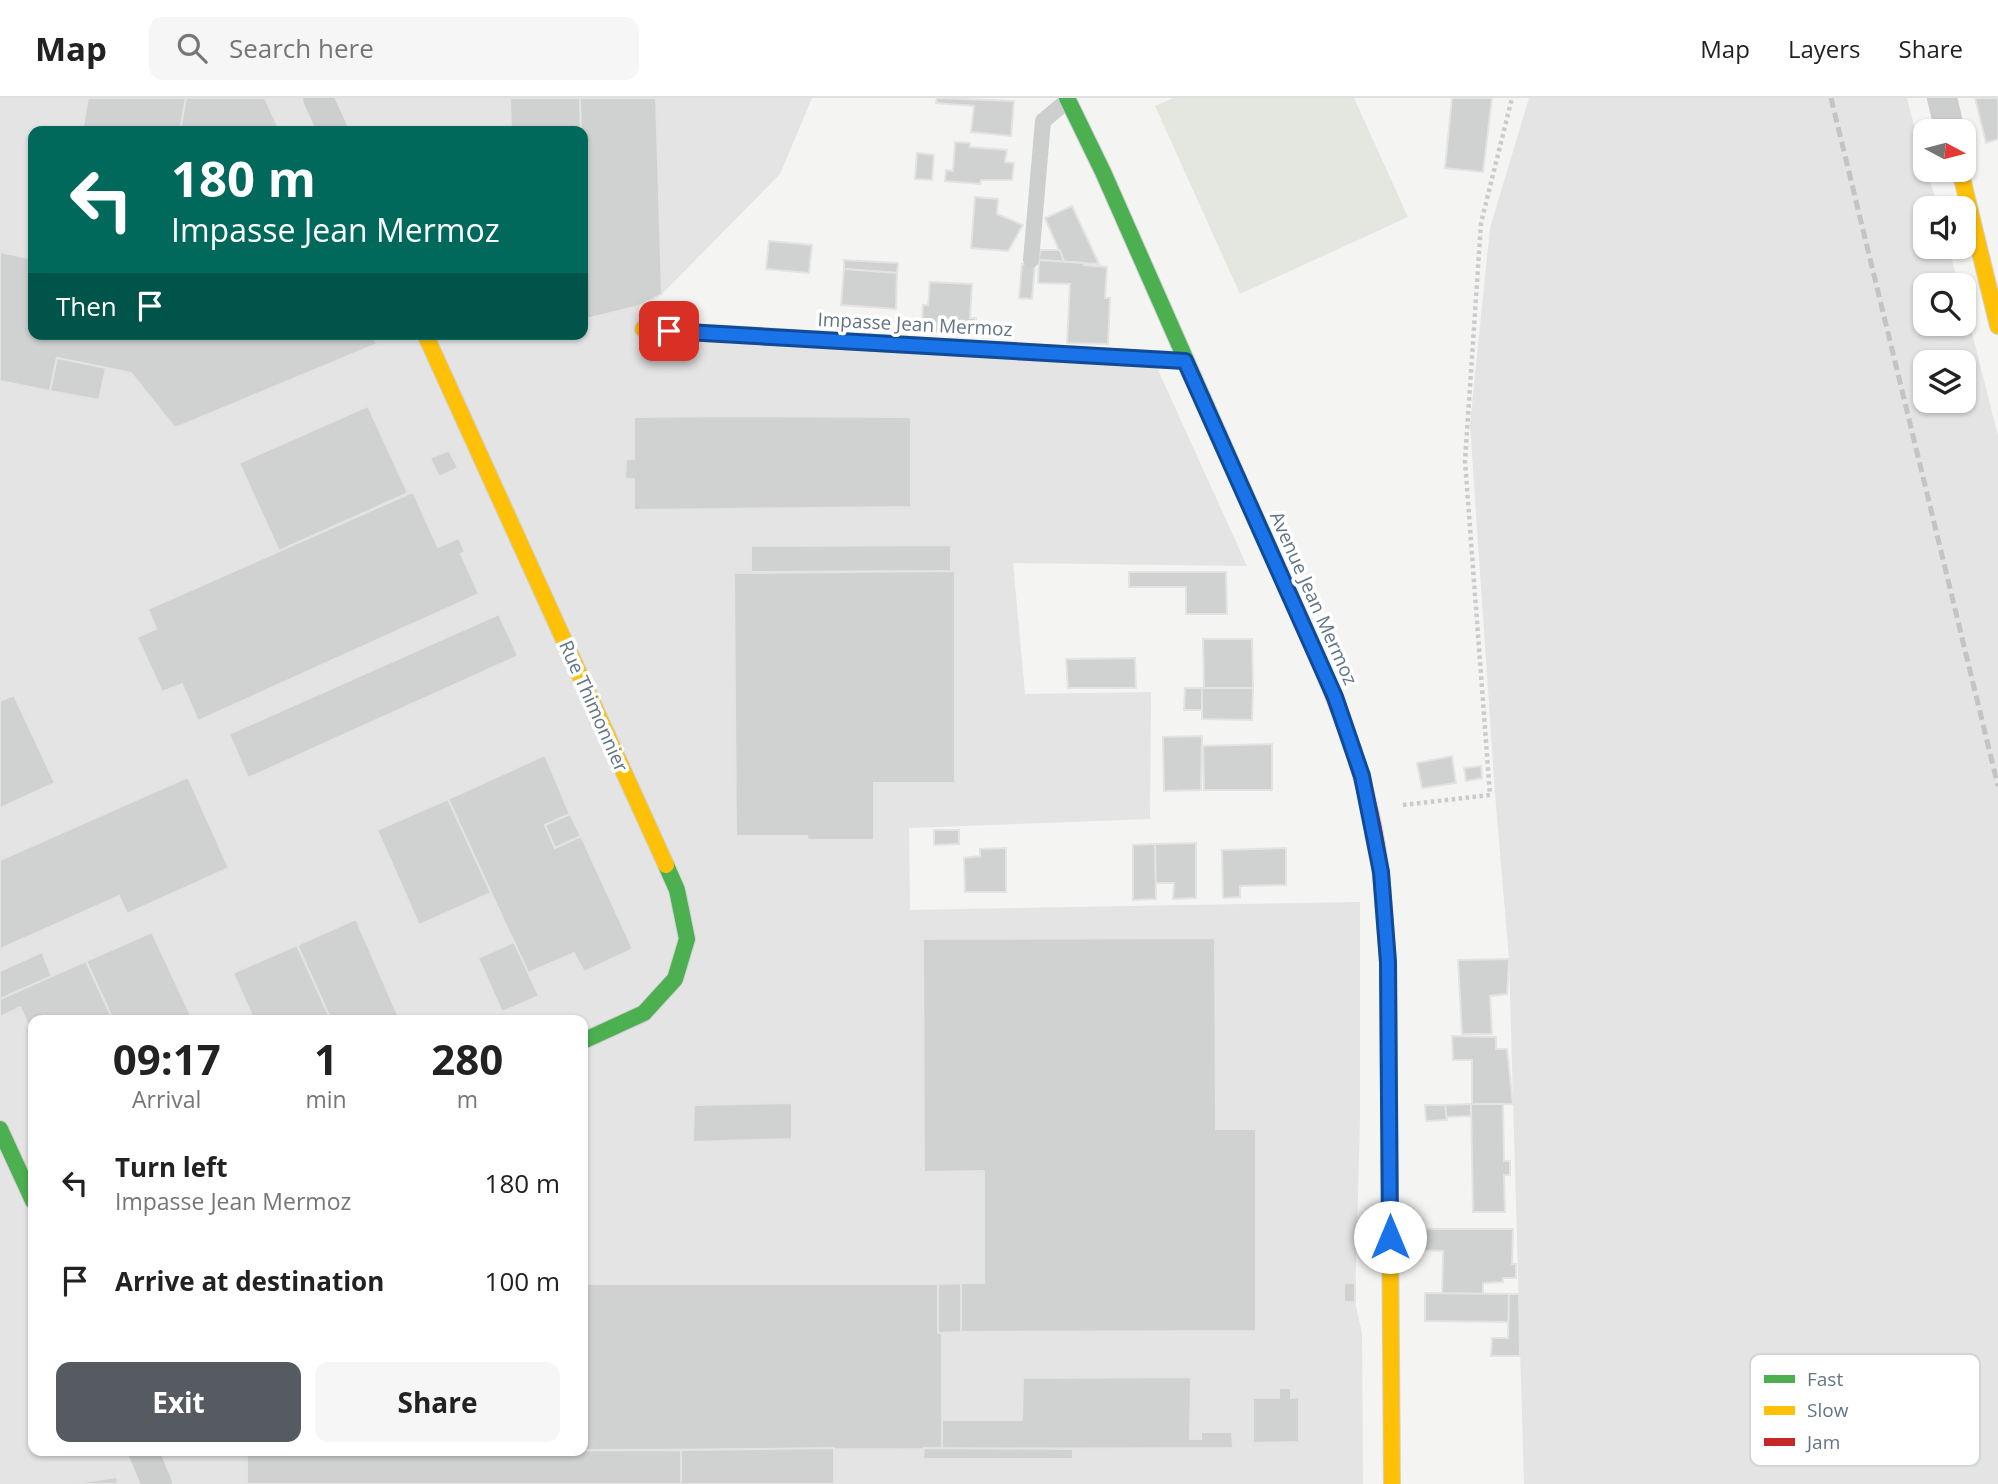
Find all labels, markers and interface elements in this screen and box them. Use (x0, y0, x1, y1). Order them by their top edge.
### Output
search box (149, 17, 639, 80)
text: Map (35, 26, 107, 71)
icon: search (173, 29, 211, 67)
text: Search here (229, 30, 374, 66)
text: Map (1700, 32, 1750, 65)
text: Layers (1788, 32, 1861, 65)
text: Share (1899, 32, 1963, 65)
north arrow (1913, 119, 1976, 182)
map controls (1913, 119, 1976, 413)
text: 180 m (171, 145, 316, 211)
icon: left (56, 154, 147, 245)
button: sound (1913, 196, 1976, 259)
text: Impasse Jean Mermoz (171, 208, 500, 251)
button: search (1913, 273, 1976, 336)
icon: arrive (131, 287, 169, 325)
text: Then (56, 288, 117, 324)
pin (639, 301, 699, 361)
street label: Impasse Jean Mermoz (817, 306, 1013, 342)
icon: arrive (650, 312, 688, 350)
button: layers (1913, 350, 1976, 413)
street label: Avenue Jean Mermoz (1264, 507, 1364, 689)
street label: Rue Thimonnier (553, 636, 635, 776)
text: 09:17 (113, 1030, 221, 1087)
text: 1 (314, 1030, 338, 1087)
text: 280 (431, 1030, 503, 1087)
text: Arrival (132, 1083, 201, 1115)
text: min (305, 1083, 347, 1115)
text: m (457, 1083, 478, 1115)
text: Turn left (115, 1149, 227, 1185)
icon: left (56, 1164, 94, 1202)
text: 180 m (485, 1165, 560, 1201)
text: Impasse Jean Mermoz (115, 1185, 351, 1217)
position arrow (1353, 1200, 1427, 1274)
icon: arrive (56, 1262, 94, 1300)
text: Arrive at destination (115, 1263, 384, 1299)
text: 100 m (485, 1263, 560, 1299)
legend (1750, 1354, 1980, 1466)
button: Exit (56, 1362, 301, 1442)
button: Share (315, 1362, 560, 1442)
text: Fast (1807, 1366, 1843, 1392)
text: Slow (1807, 1397, 1849, 1423)
text: Jam (1805, 1429, 1840, 1455)

